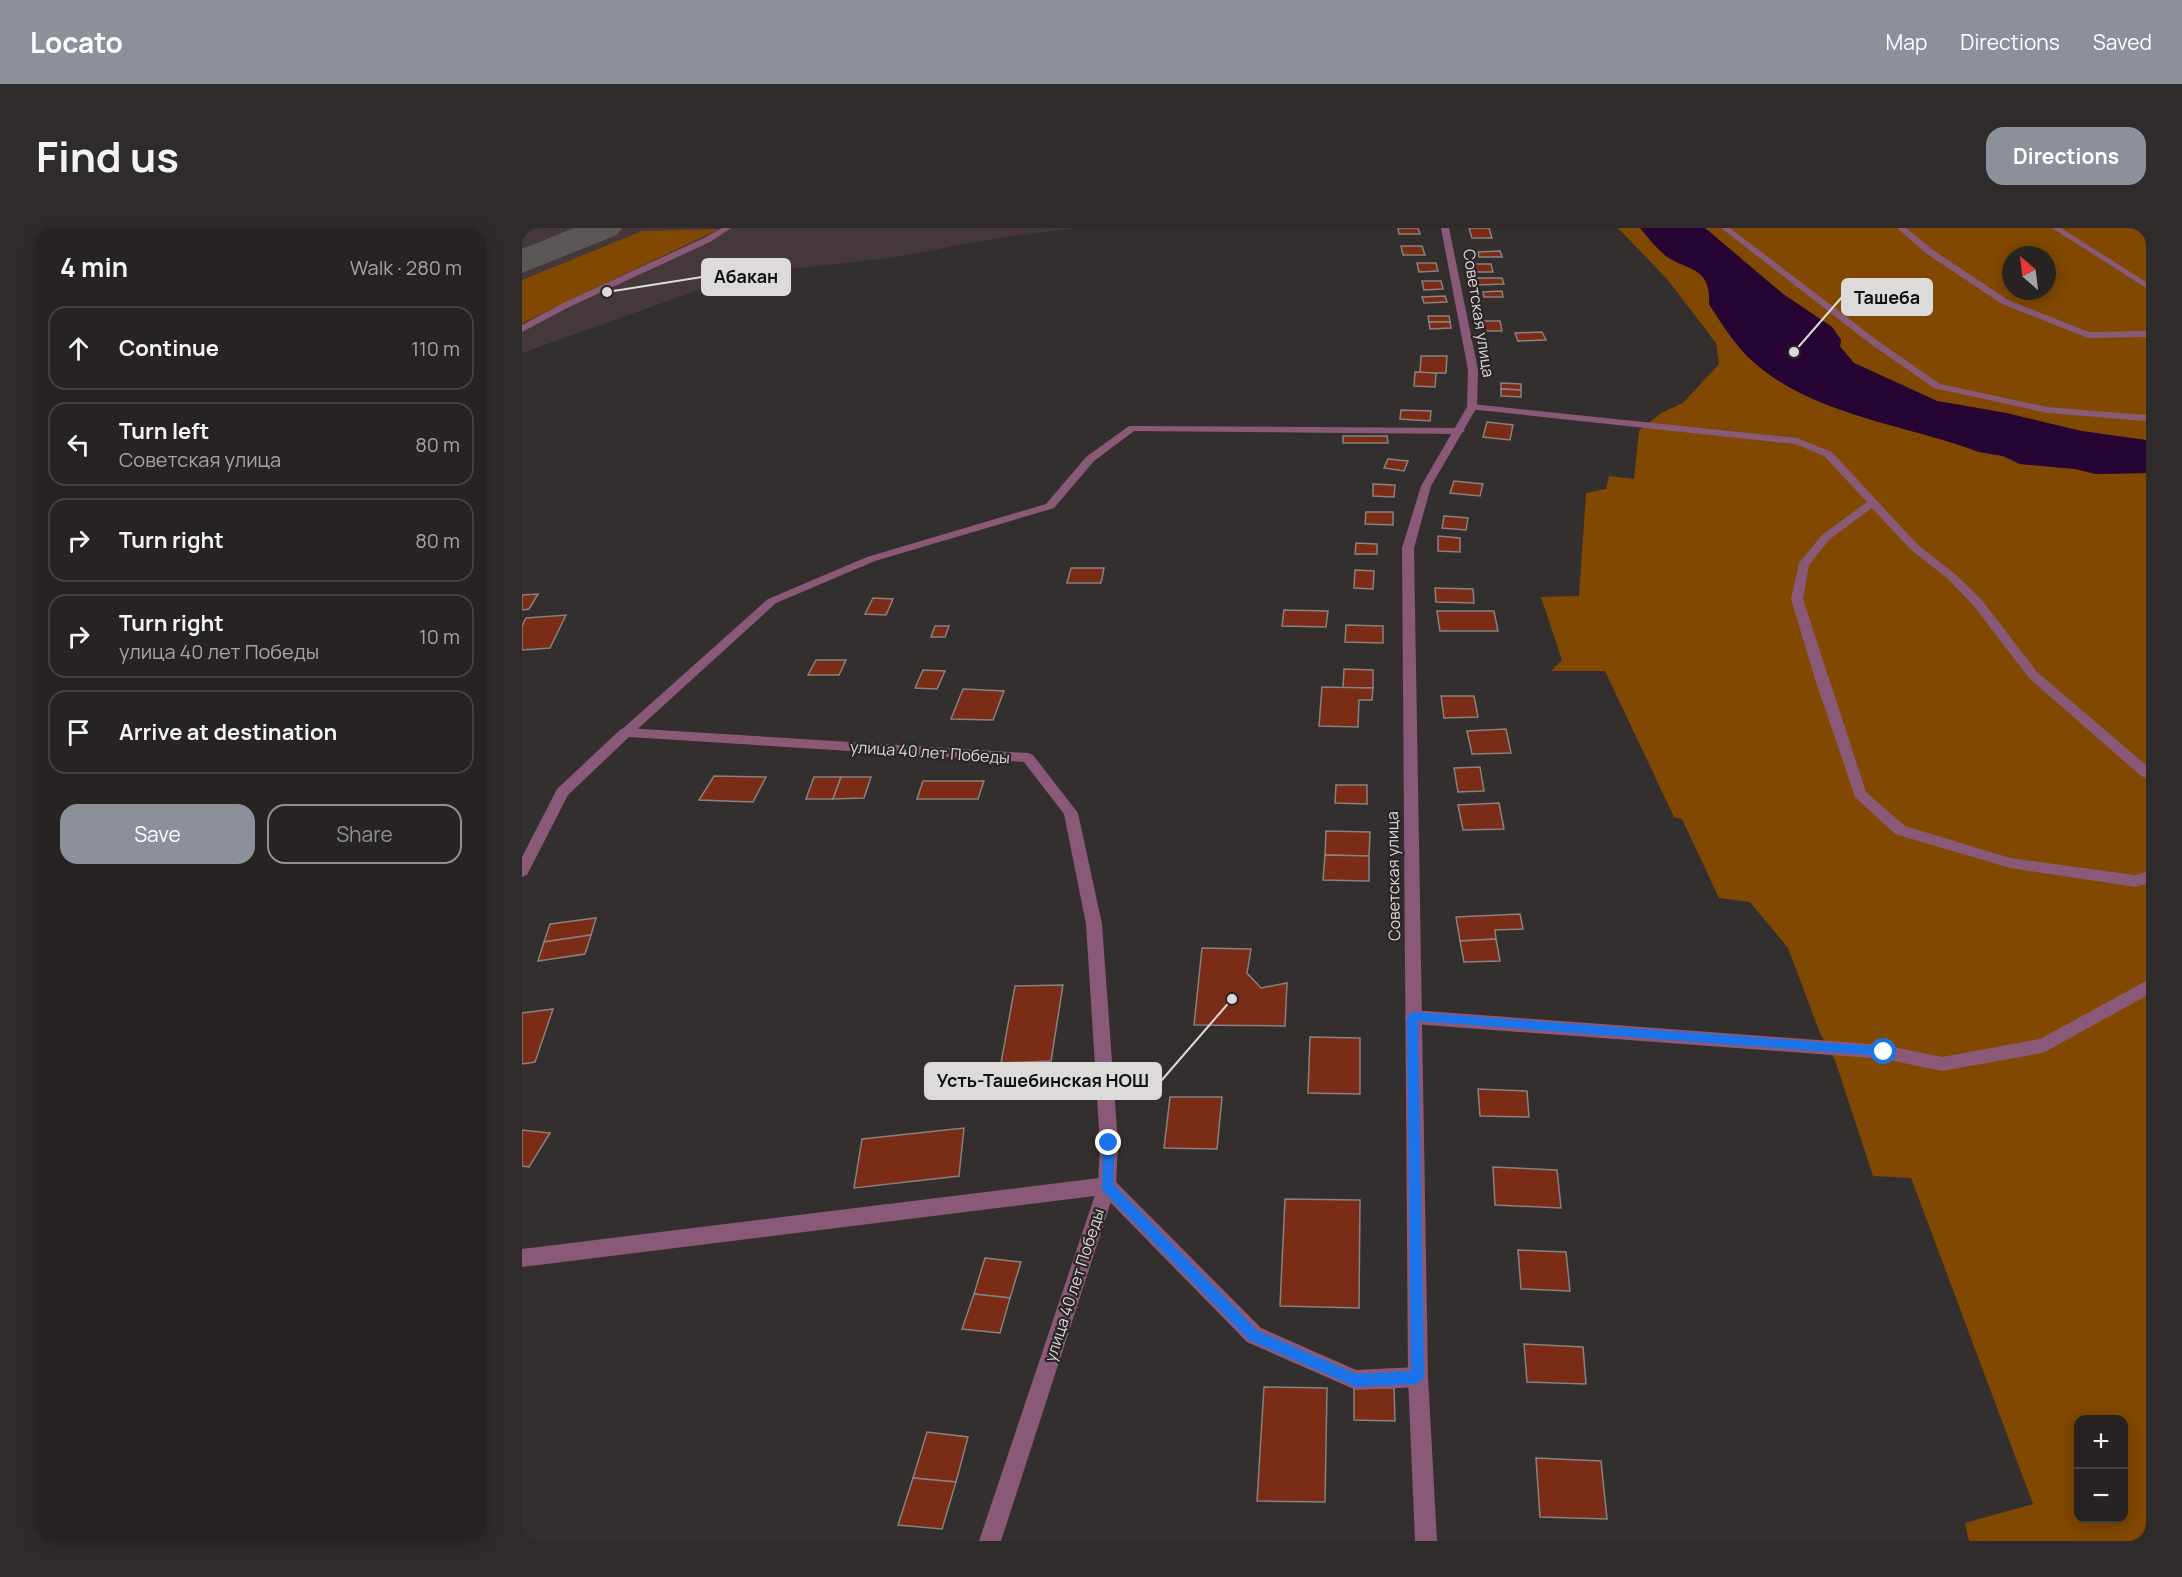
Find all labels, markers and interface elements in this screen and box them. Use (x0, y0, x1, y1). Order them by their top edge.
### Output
text: Locato (30, 23, 123, 61)
text: Map (1886, 28, 1927, 56)
text: Directions (1960, 28, 2060, 56)
text: Saved (2093, 28, 2152, 56)
text: Find us (36, 127, 179, 185)
button: Directions (1986, 127, 2146, 185)
north arrow (2002, 246, 2056, 300)
street label: Советская улица (1458, 247, 1500, 379)
text: 4 min (60, 249, 128, 285)
text: Walk · 280 m (350, 254, 462, 281)
callout: Абакан (702, 259, 790, 295)
text: Абакан (714, 264, 778, 288)
callout: Ташеба (1842, 279, 1932, 315)
text: Ташеба (1854, 285, 1920, 309)
icon: ahead (62, 332, 95, 365)
text: Continue (119, 333, 219, 363)
text: 110 m (411, 335, 460, 362)
text: Turn left (119, 416, 209, 446)
icon: left (62, 428, 95, 461)
text: 80 m (415, 431, 460, 458)
text: Советская улица (119, 446, 281, 473)
icon: right (62, 524, 95, 557)
text: Turn right (119, 525, 224, 555)
text: 80 m (415, 527, 460, 554)
text: Turn right (119, 608, 224, 638)
icon: right (62, 620, 95, 653)
text: 10 m (419, 623, 460, 650)
text: улица 40 лет Победы (119, 638, 319, 665)
icon: arrive (62, 716, 95, 749)
text: Arrive at destination (119, 717, 337, 747)
street label: улица 40 лет Победы (849, 735, 1011, 769)
button: Save (60, 804, 255, 864)
button: Share (267, 804, 462, 864)
street label: Советская улица (1381, 811, 1405, 941)
route start (1870, 1038, 1896, 1064)
callout: Усть-Ташебинская НОШ (925, 1063, 1161, 1099)
text: Усть-Ташебинская НОШ (937, 1068, 1149, 1092)
route end (1095, 1129, 1121, 1155)
street label: улица 40 лет Победы (1039, 1205, 1109, 1365)
map controls (2074, 1415, 2128, 1523)
button: + (2074, 1415, 2128, 1469)
button: − (2074, 1469, 2128, 1523)

